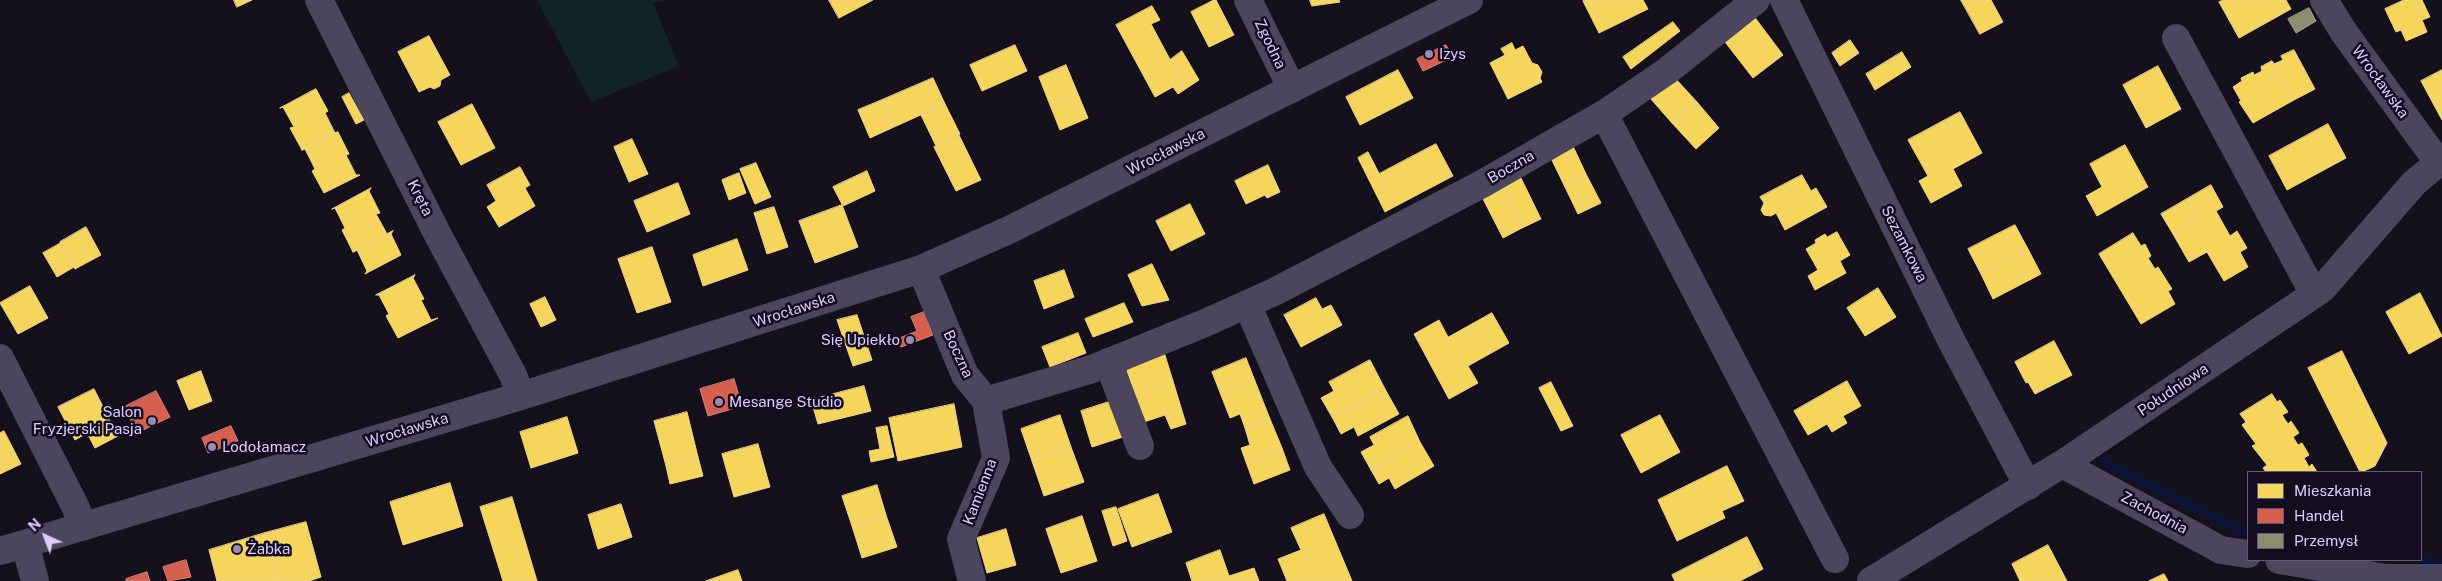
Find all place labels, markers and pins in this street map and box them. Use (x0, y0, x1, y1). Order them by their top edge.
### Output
place label: Izys (1439, 45, 1466, 63)
marker: Izys (1423, 48, 1435, 60)
place label: Się Upiekło (821, 331, 900, 349)
marker: Się Upiekło (904, 334, 916, 346)
place label: Mesange Studio (729, 393, 842, 411)
marker: Mesange Studio (713, 396, 725, 408)
place label: Salon Fryzjerski Pasja (33, 403, 142, 438)
marker: Salon Fryzjerski Pasja (146, 415, 158, 427)
place label: Lodołamacz (222, 438, 306, 456)
marker: Lodołamacz (206, 441, 218, 453)
place label: Żabka (247, 540, 290, 558)
marker: Żabka (231, 543, 243, 555)

